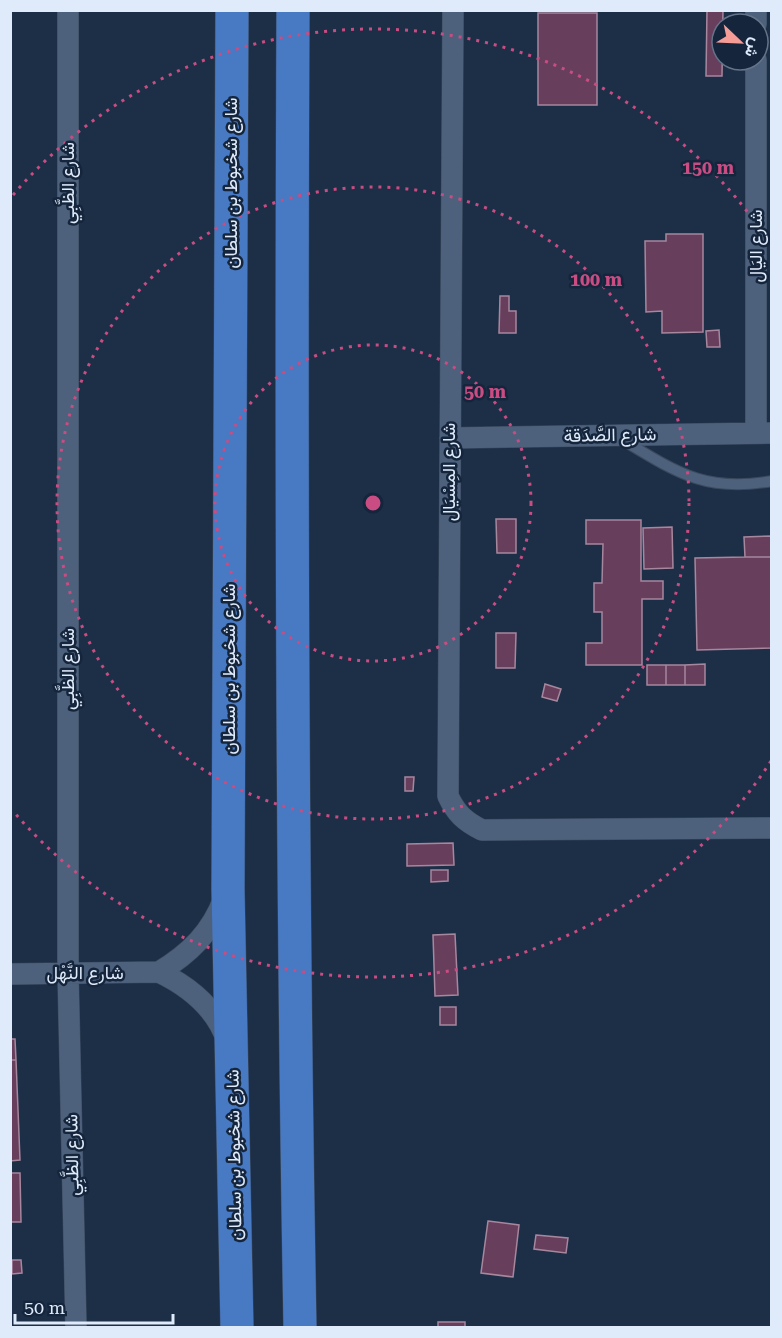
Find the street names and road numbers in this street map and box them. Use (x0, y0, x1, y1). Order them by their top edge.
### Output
street label: شارع شخبوط بن سلطان (220, 97, 243, 269)
street label: شارع الظَّبِي (54, 142, 83, 224)
street label: شارع اليَال (745, 210, 768, 282)
street label: شارع المِسْيَال (438, 423, 461, 521)
street label: شارع الصَّدَقة (563, 423, 657, 448)
street label: شارع شخبوط بن سلطان (218, 583, 241, 755)
street label: شارع الظَّبِي (54, 628, 83, 710)
street label: شارع النَّهْل (46, 962, 124, 985)
street label: شارع شخبوط بن سلطان (222, 1069, 247, 1241)
street label: شارع الظَّبِي (58, 1114, 88, 1196)

